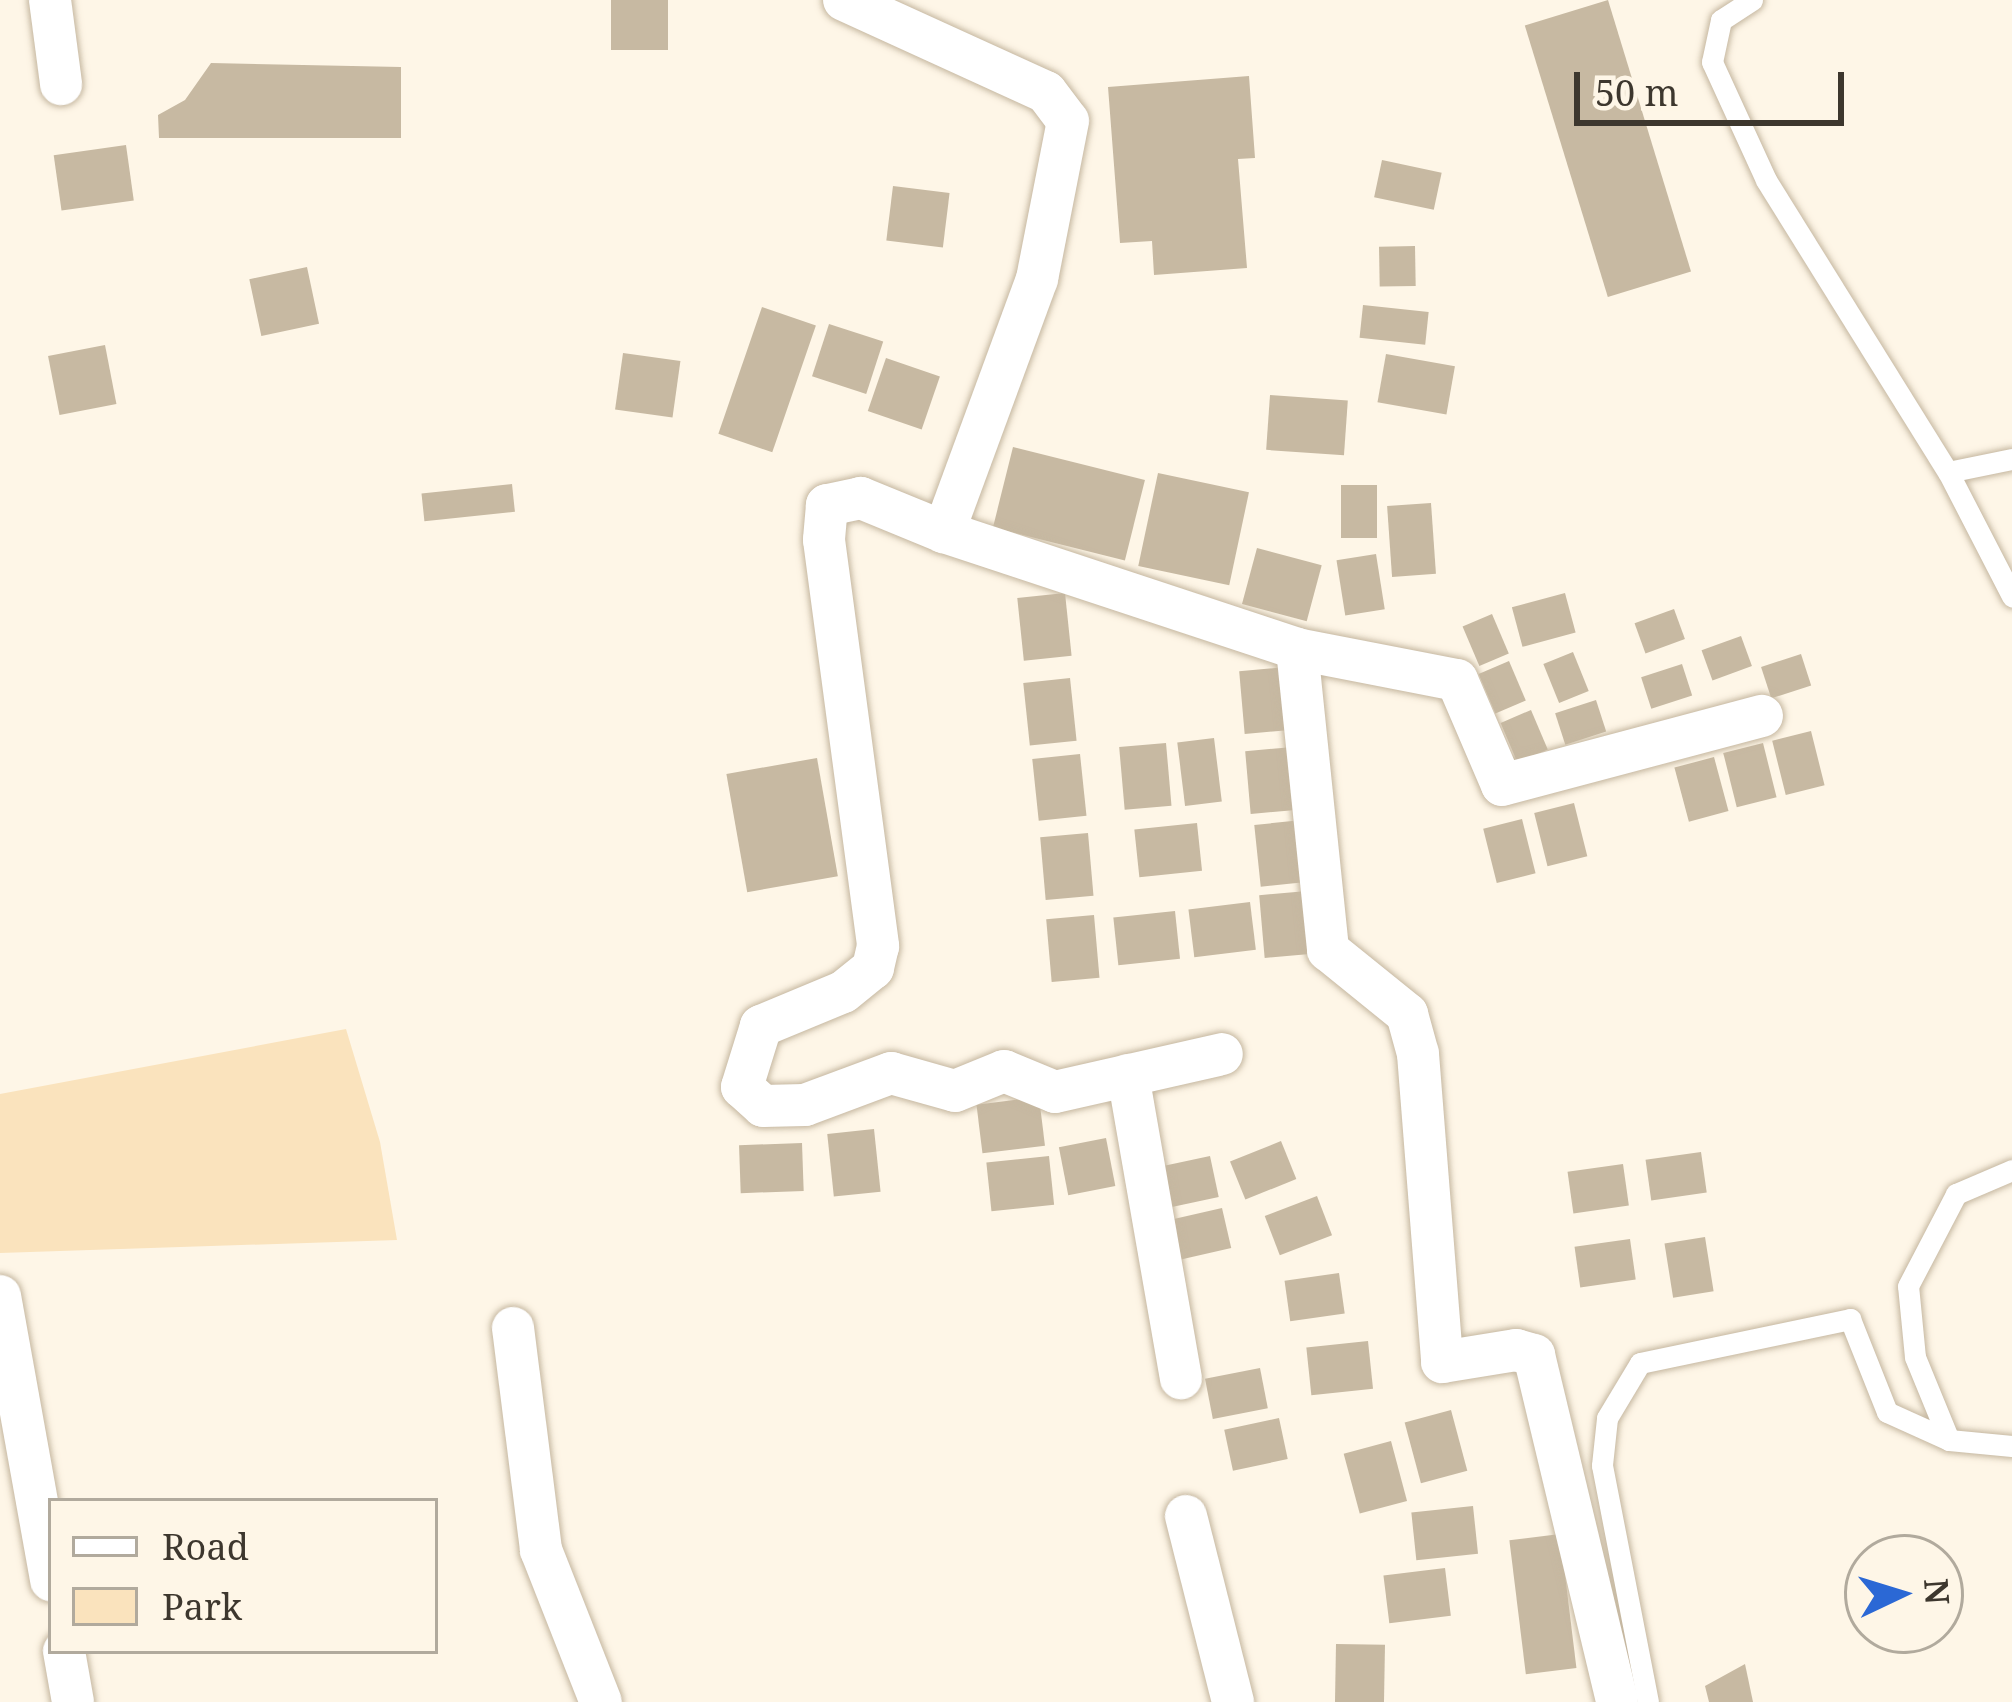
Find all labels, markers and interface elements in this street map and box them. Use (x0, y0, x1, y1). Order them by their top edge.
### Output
scale bar (1580, 48, 1850, 122)
text: 50 m (1595, 68, 1679, 117)
legend (48, 1498, 438, 1654)
text: Road (162, 1522, 249, 1571)
north arrow (1844, 1534, 1964, 1654)
text: N (1914, 1577, 1961, 1606)
text: Park (162, 1582, 242, 1631)

